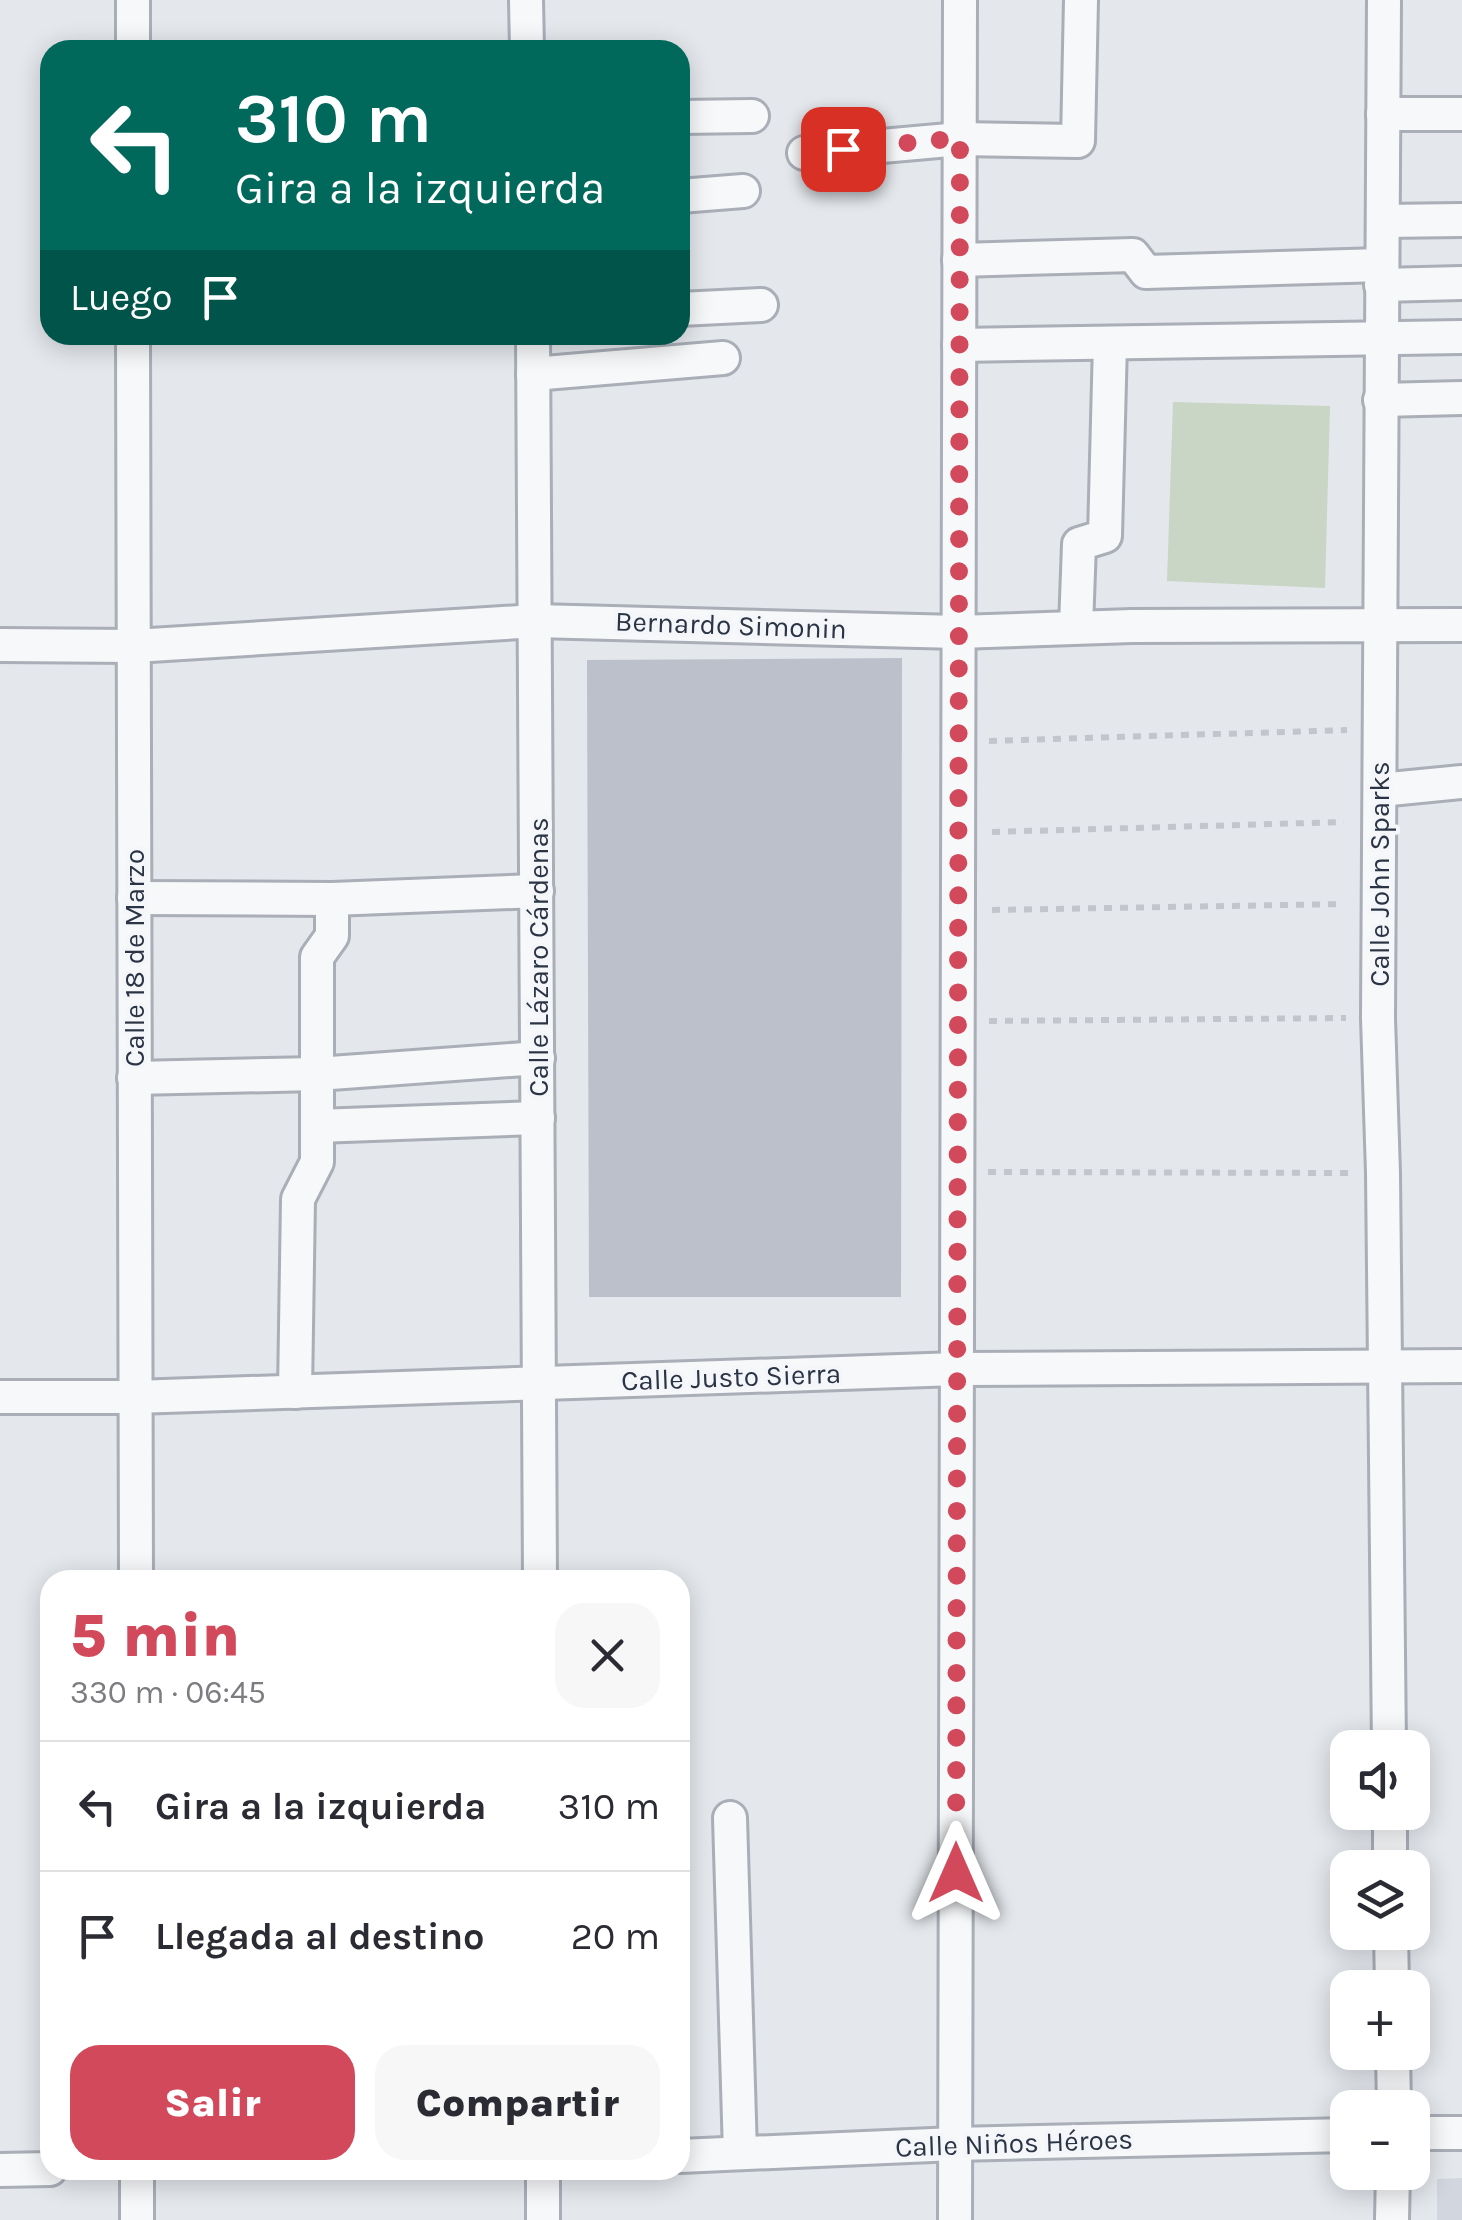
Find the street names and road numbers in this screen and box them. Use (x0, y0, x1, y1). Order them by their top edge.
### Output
street label: Bernardo Simonin (615, 604, 847, 646)
street label: Calle John Sparks (1363, 761, 1396, 987)
street label: Calle Lázaro Cárdenas (522, 817, 555, 1097)
street label: Calle 18 de Marzo (118, 849, 151, 1067)
street label: Calle Justo Sierra (620, 1357, 842, 1397)
street label: Calle Niños Héroes (895, 2122, 1133, 2164)

